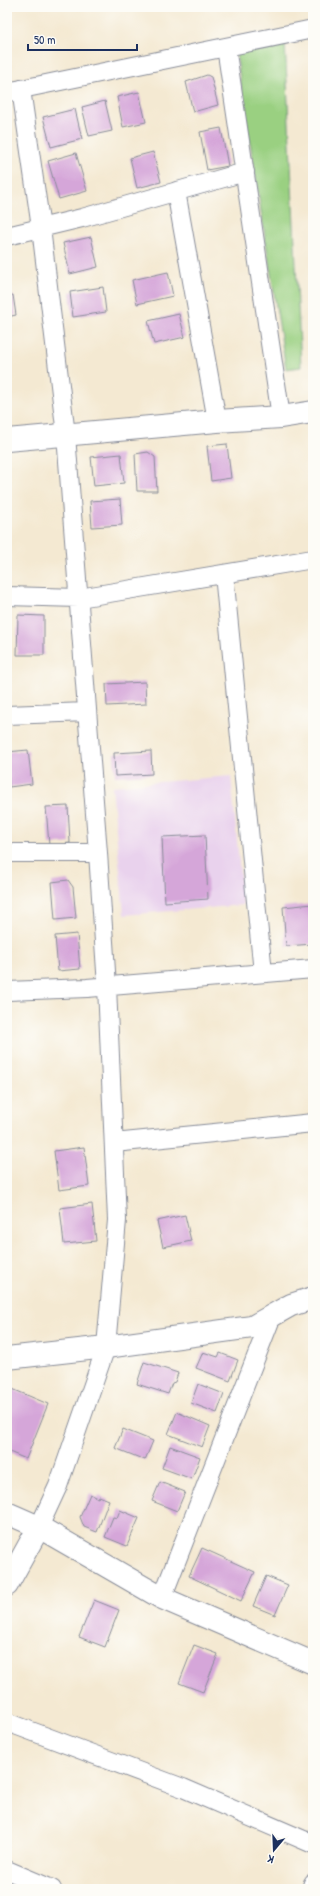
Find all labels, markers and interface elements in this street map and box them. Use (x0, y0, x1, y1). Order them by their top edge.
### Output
scale bar (28, 26, 137, 52)
text: 50 m (34, 31, 55, 48)
north arrow (254, 1830, 294, 1870)
text: K (266, 1852, 276, 1867)

